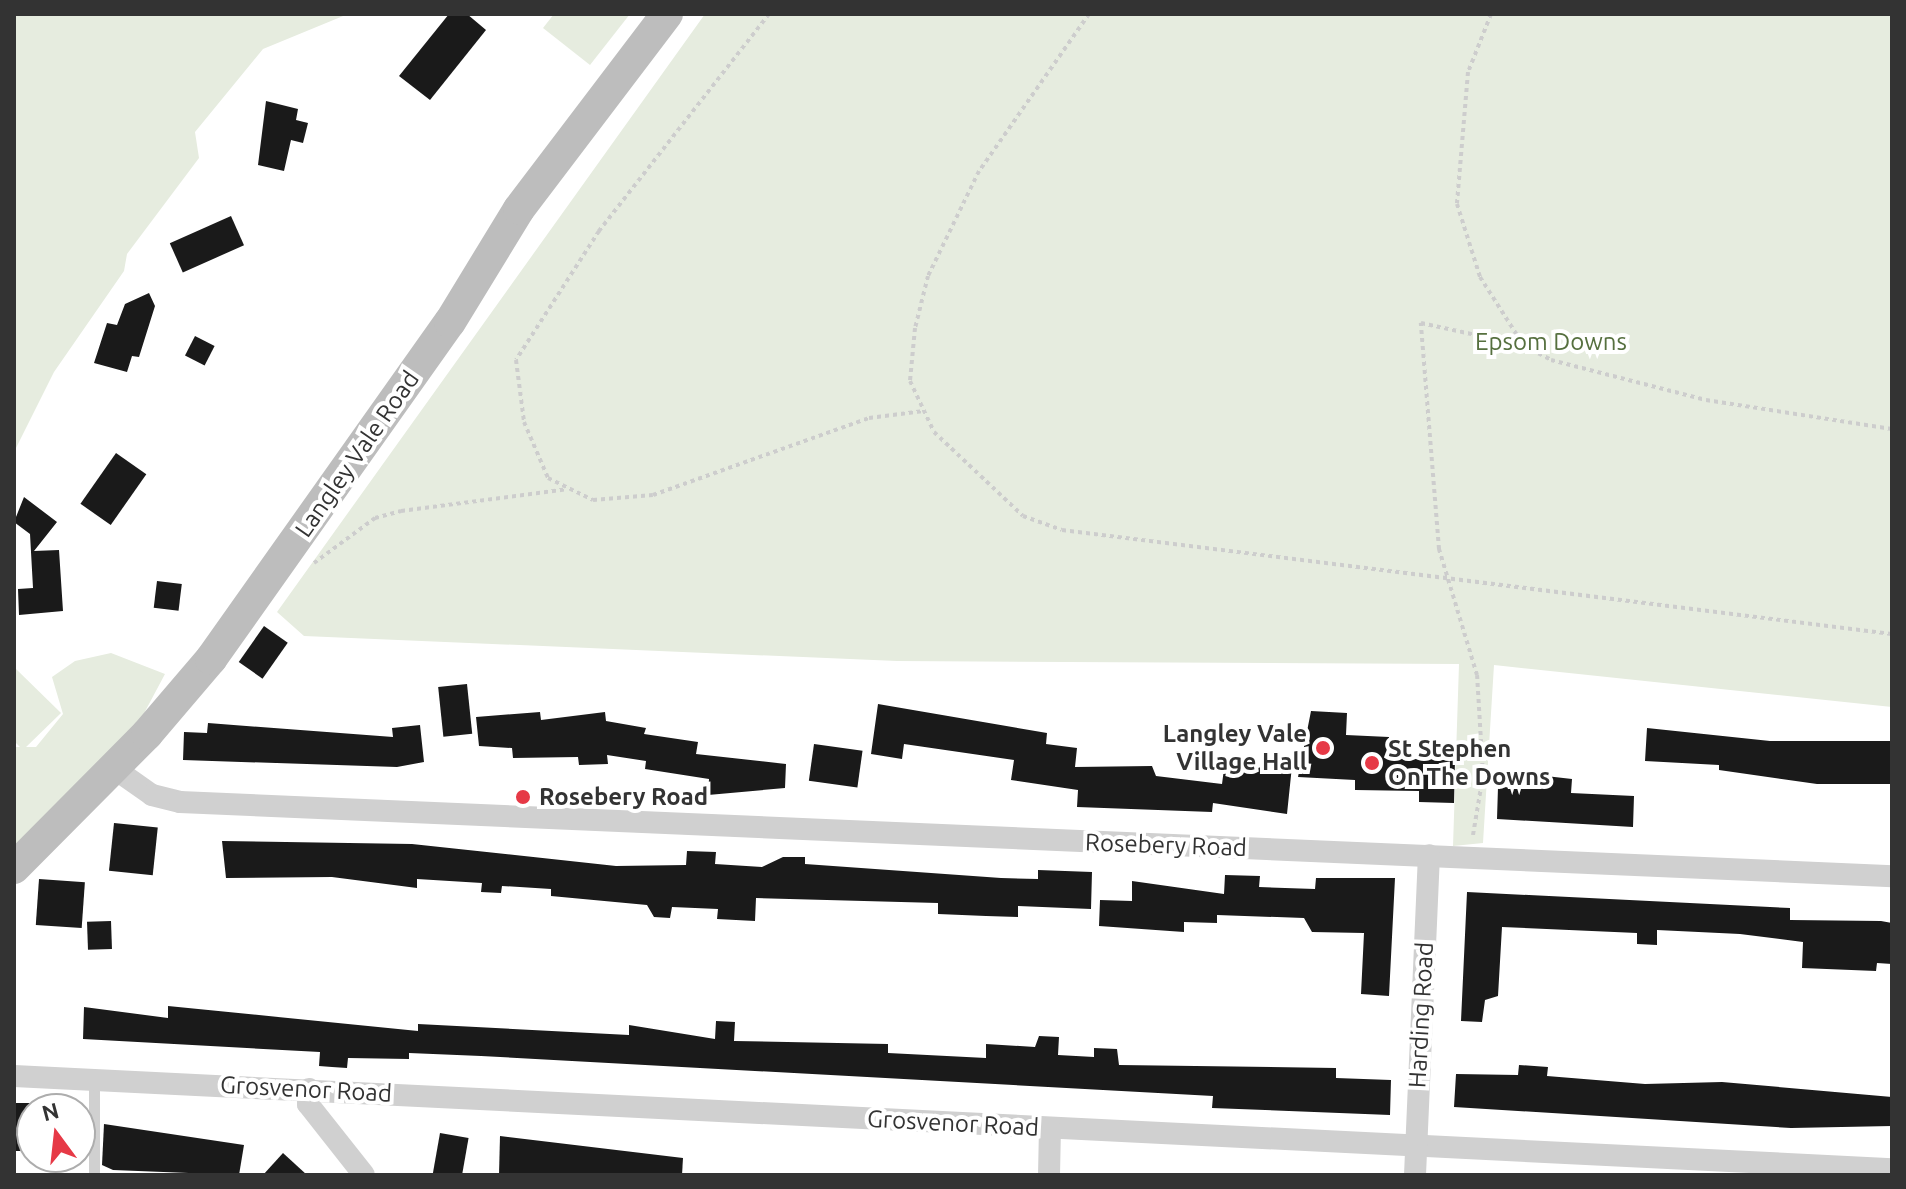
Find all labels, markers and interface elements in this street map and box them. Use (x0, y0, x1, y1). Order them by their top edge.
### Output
park label: Epsom Downs (1475, 328, 1627, 356)
street label: Langley Vale Road (289, 365, 425, 543)
place label: Langley Vale Village Hall (1163, 720, 1307, 776)
place label: St Stephen On The Downs (1388, 735, 1550, 791)
marker: Langley Vale Village Hall (1314, 739, 1332, 757)
marker: St Stephen On The Downs (1363, 754, 1381, 772)
place label: Rosebery Road (539, 783, 708, 811)
marker: Rosebery Road (514, 788, 532, 806)
street label: Rosebery Road (1085, 828, 1247, 862)
street label: Harding Road (1403, 941, 1439, 1089)
street label: Grosvenor Road (219, 1070, 393, 1108)
north arrow (16, 1093, 96, 1173)
text: N (39, 1097, 61, 1125)
street label: Grosvenor Road (866, 1104, 1040, 1142)

